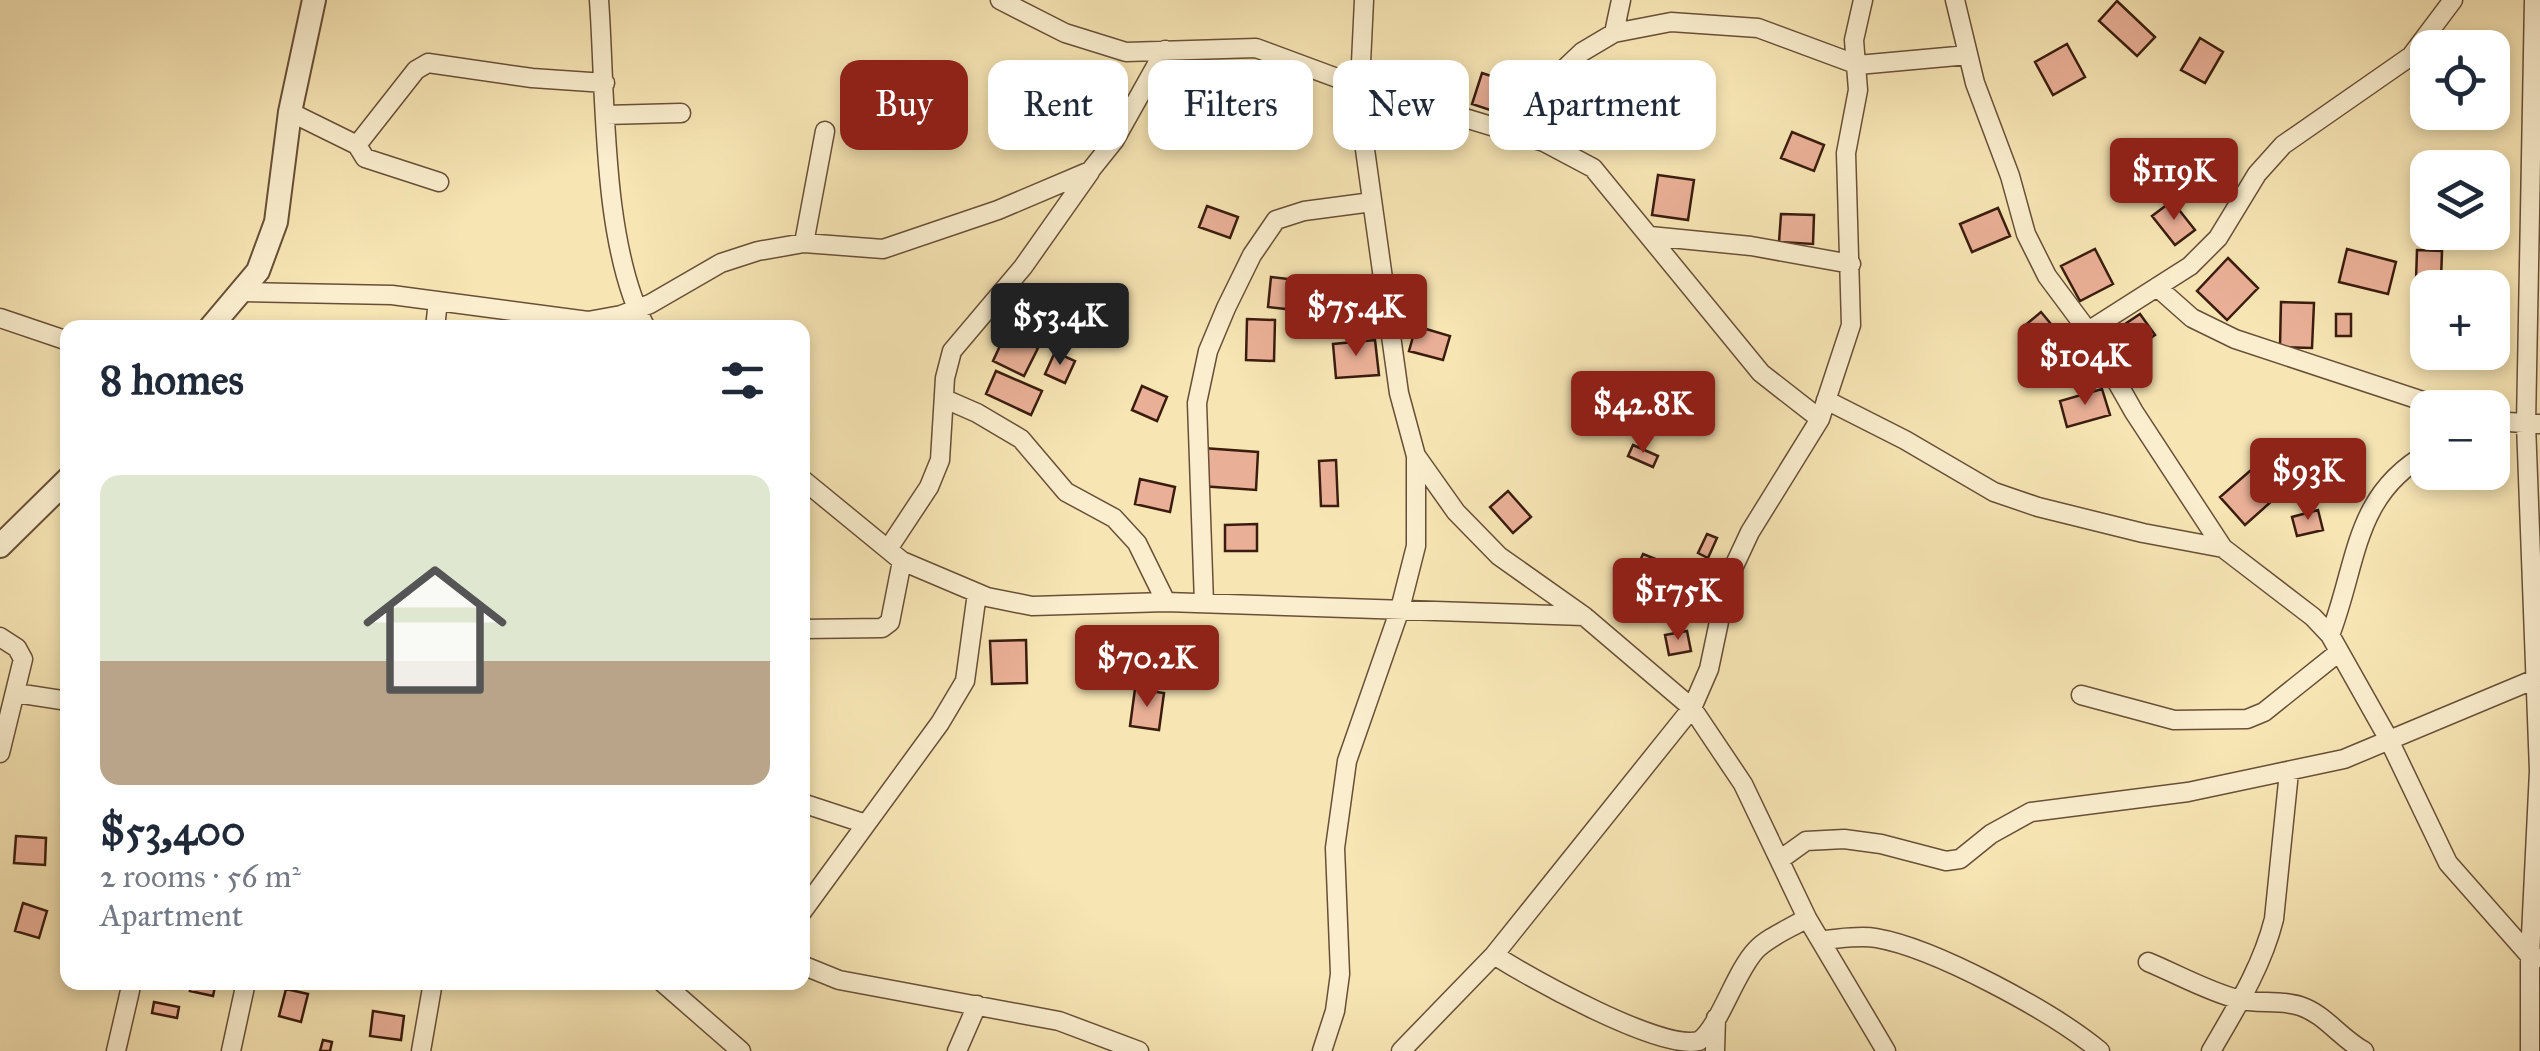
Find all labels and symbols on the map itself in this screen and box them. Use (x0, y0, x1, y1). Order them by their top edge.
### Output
pin: $119K (2104, 138, 2244, 223)
pin: $75.4K (1275, 274, 1437, 359)
pin: $53.4K (979, 283, 1141, 368)
pin: $104K (2015, 323, 2155, 408)
pin: $42.8K (1562, 371, 1724, 456)
pin: $93K (2249, 438, 2367, 523)
pin: $175K (1608, 558, 1748, 643)
pin: $70.2K (1066, 625, 1228, 710)

